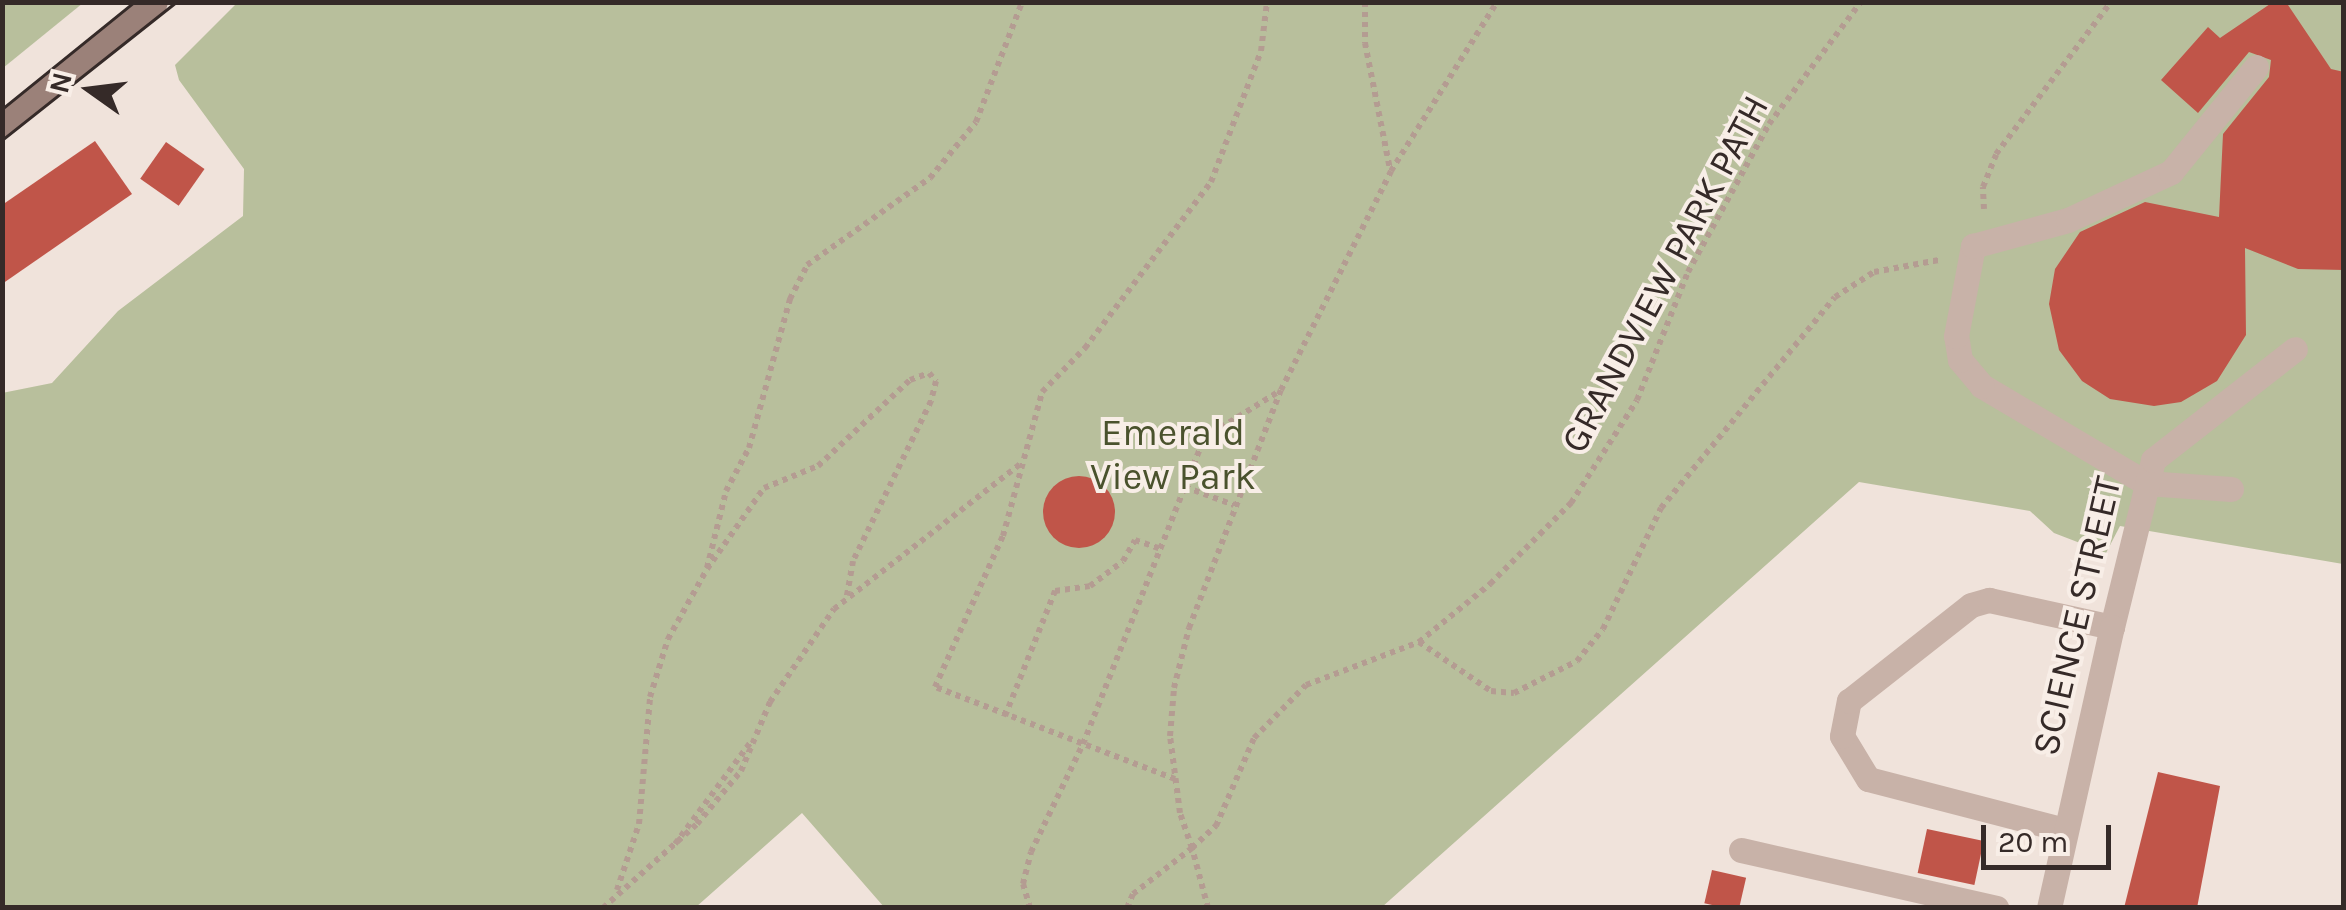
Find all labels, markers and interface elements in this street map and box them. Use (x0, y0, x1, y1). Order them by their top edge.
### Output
north arrow (40, 40, 140, 140)
text: N (42, 69, 79, 96)
street label: GRANDVIEW PARK PATH (1551, 88, 1779, 460)
park label: Emerald View Park (1090, 410, 1256, 499)
street label: SCIENCE STREET (2023, 472, 2131, 760)
scale bar (1986, 805, 2116, 867)
text: 20 m (1998, 824, 2068, 860)

